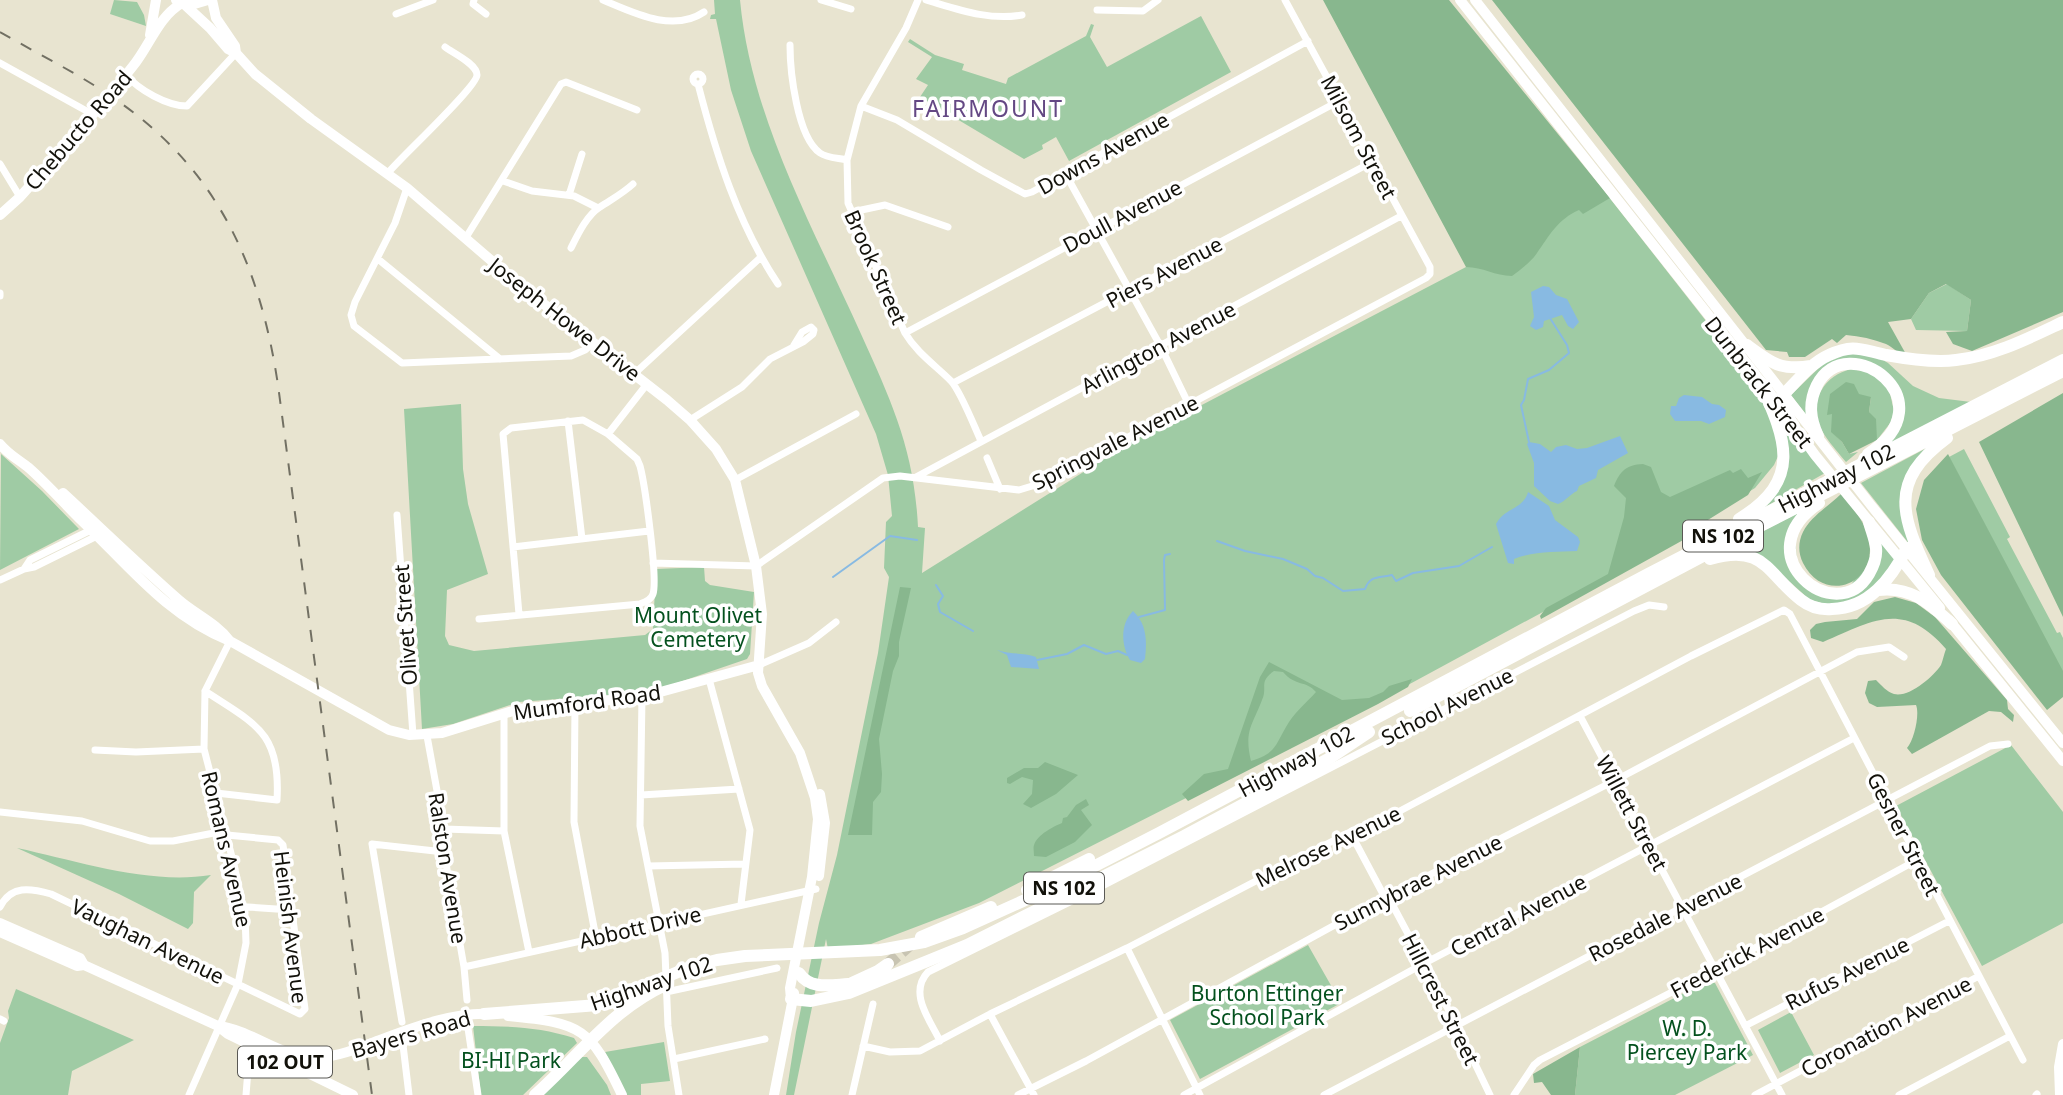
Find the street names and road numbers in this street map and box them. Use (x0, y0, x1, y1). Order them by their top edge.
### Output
street label: Chebucto Road (18, 64, 138, 196)
street label: Milsom Street (1315, 70, 1404, 204)
street label: Downs Avenue (1032, 105, 1174, 201)
street label: Doull Avenue (1058, 173, 1186, 259)
street label: Brook Street (838, 205, 914, 329)
street label: Piers Avenue (1101, 230, 1227, 314)
street label: Joseph Howe Drive (482, 250, 647, 387)
street label: Arlington Avenue (1076, 294, 1240, 400)
street label: Dunbrack Street (1699, 310, 1819, 454)
street label: Springvale Avenue (1027, 388, 1203, 496)
street label: Highway 102 (1773, 437, 1899, 519)
road number: NS 102 (1683, 520, 1763, 552)
street label: Olivet Street (387, 563, 423, 687)
street label: School Avenue (1376, 661, 1518, 751)
street label: Mumford Road (511, 678, 663, 726)
street label: Highway 102 (1233, 719, 1359, 803)
street label: Willett Street (1590, 750, 1674, 876)
street label: Romans Avenue (195, 768, 259, 930)
street label: Gesner Street (1861, 768, 1947, 901)
street label: Ralston Avenue (422, 790, 474, 946)
street label: Melrose Avenue (1251, 799, 1405, 893)
street label: Sunnybrae Avenue (1329, 827, 1507, 937)
street label: Heinish Avenue (268, 849, 314, 1005)
street label: Rosedale Avenue (1583, 866, 1747, 968)
street label: Central Avenue (1445, 867, 1591, 963)
road number: NS 102 (1024, 873, 1104, 904)
street label: Vaughan Avenue (67, 892, 229, 990)
street label: Abbott Drive (576, 899, 704, 955)
street label: Frederick Avenue (1665, 900, 1829, 1004)
street label: Hillcrest Street (1396, 929, 1486, 1070)
street label: Rufus Avenue (1780, 930, 1914, 1016)
street label: Highway 102 (586, 949, 716, 1017)
street label: Coronation Avenue (1796, 969, 1976, 1083)
street label: Bayers Road (348, 1004, 474, 1064)
road number: 102 OUT (238, 1046, 332, 1078)

